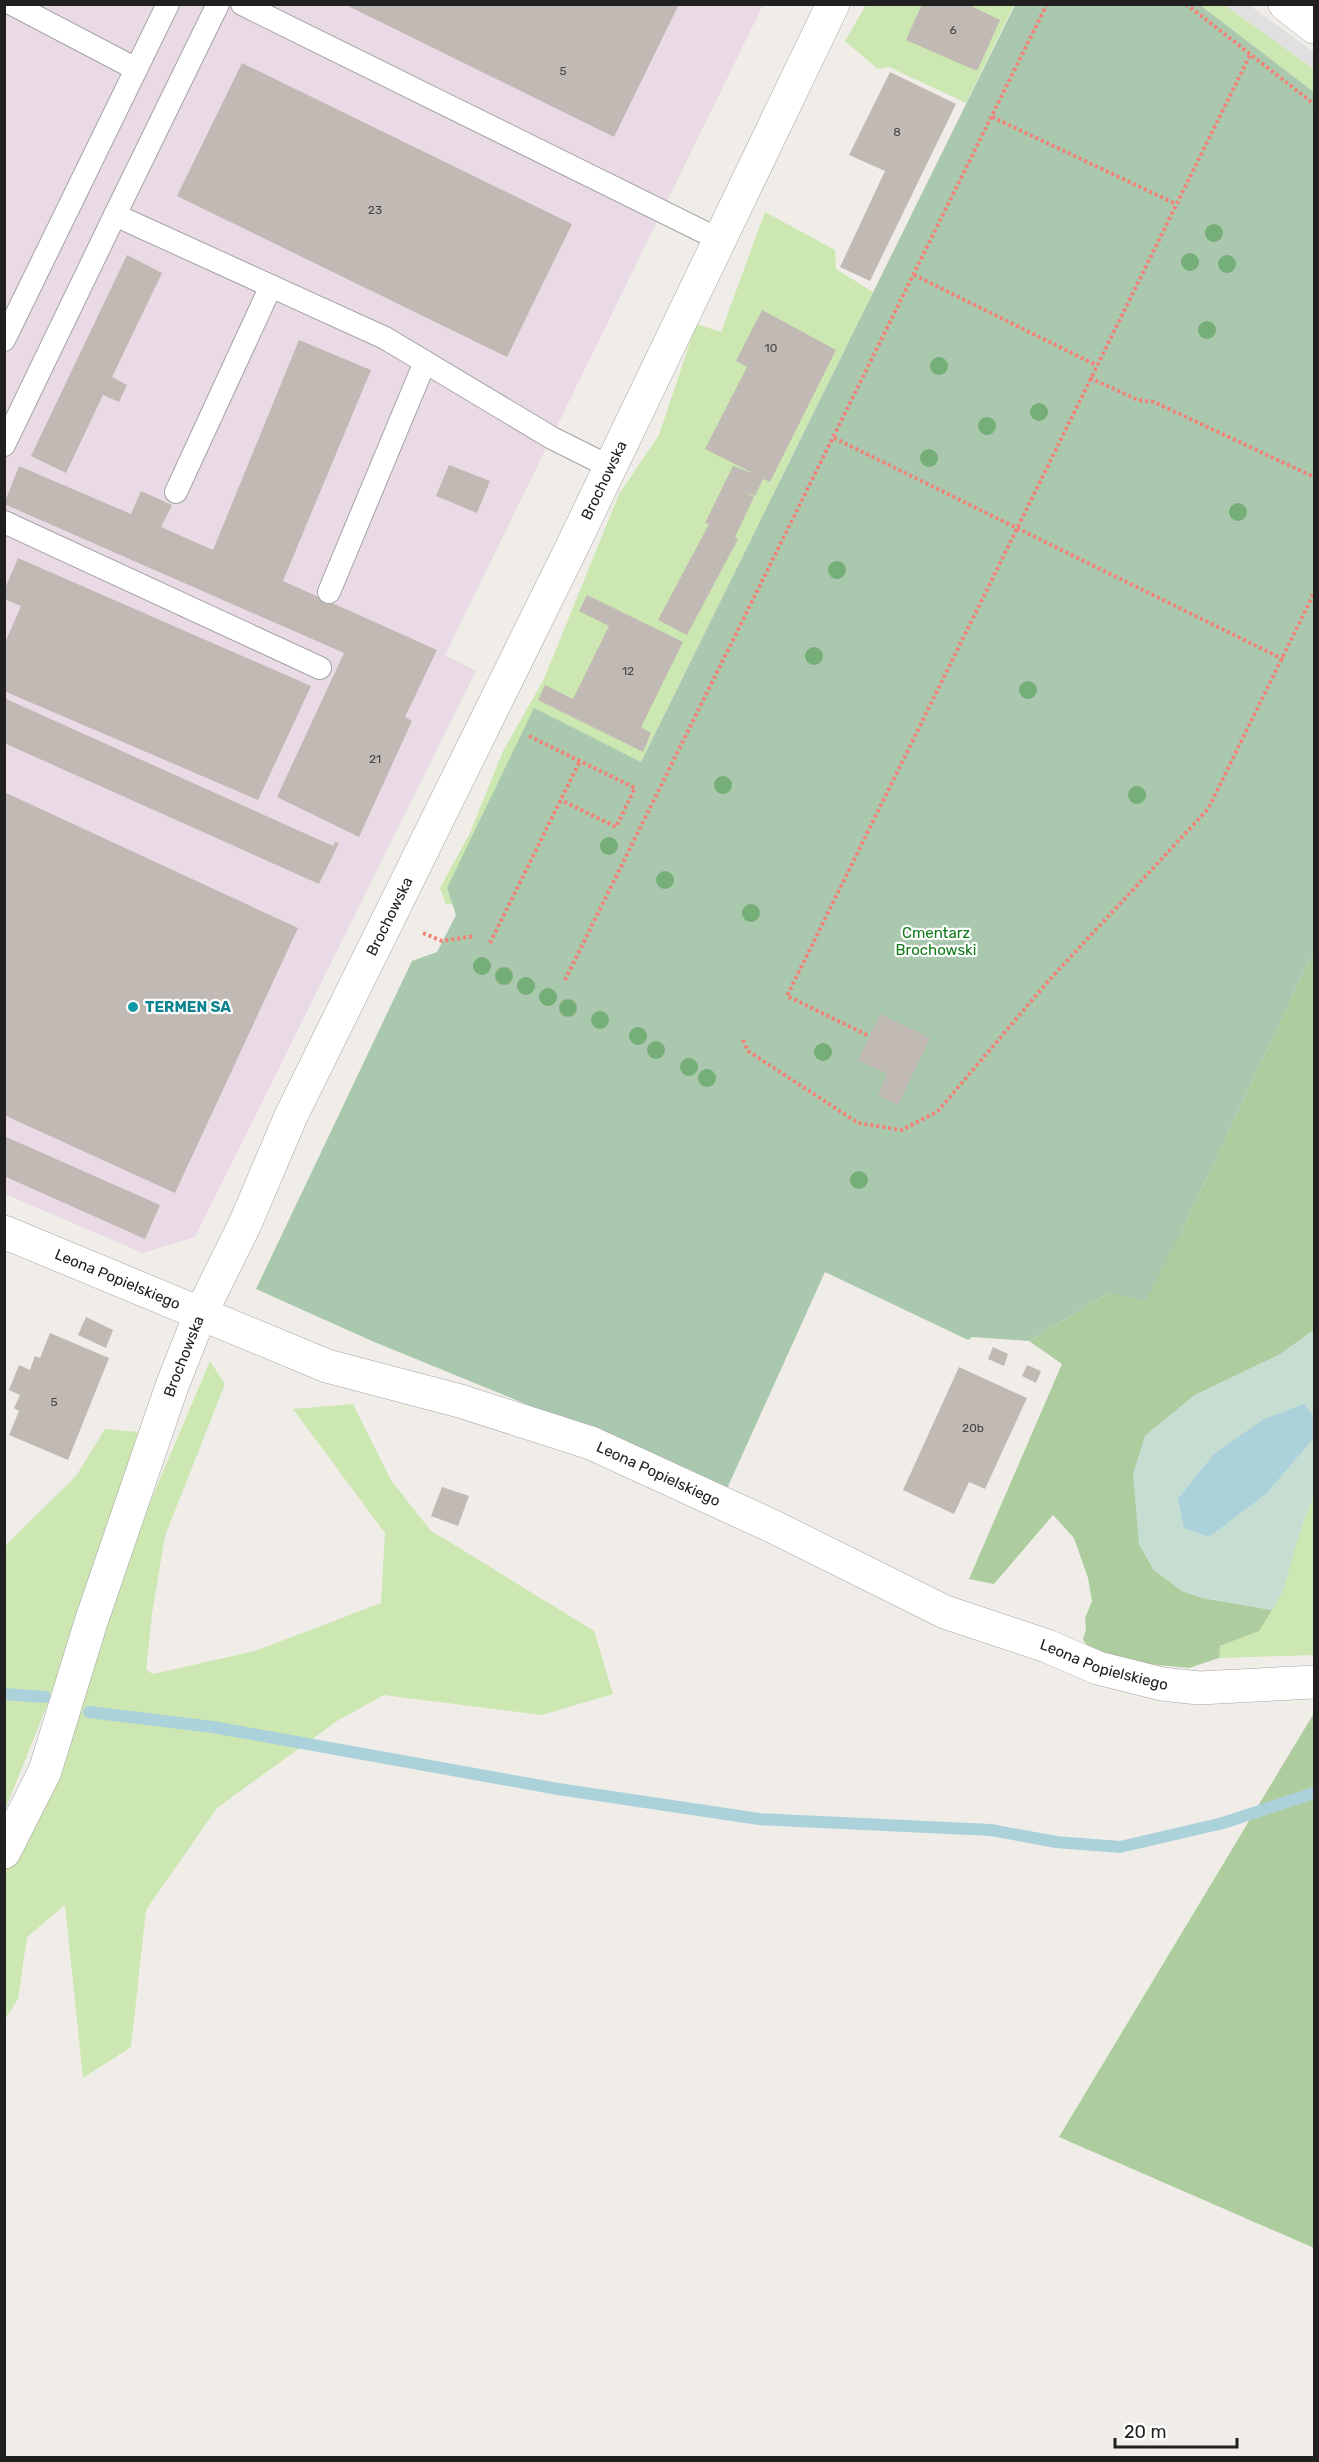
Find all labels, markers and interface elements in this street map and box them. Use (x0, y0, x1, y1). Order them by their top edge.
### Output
house number: 6 (949, 23, 957, 37)
house number: 5 (559, 64, 567, 78)
house number: 8 (893, 125, 901, 139)
house number: 23 (368, 203, 382, 217)
house number: 10 (765, 341, 777, 355)
street label: Brochowska (577, 438, 631, 523)
house number: 12 (622, 664, 634, 678)
house number: 21 (369, 752, 381, 766)
street label: Brochowska (363, 874, 417, 959)
park label: Cmentarz Brochowski (896, 924, 976, 959)
place label: TERMEN SA (145, 998, 231, 1016)
marker: TERMEN SA (126, 1000, 140, 1014)
street label: Leona Popielskiego (52, 1245, 183, 1313)
street label: Brochowska (160, 1313, 208, 1399)
house number: 5 (50, 1395, 58, 1409)
house number: 20b (962, 1421, 984, 1435)
street label: Leona Popielskiego (594, 1438, 723, 1510)
street label: Leona Popielskiego (1038, 1635, 1169, 1694)
scale bar (1115, 2411, 1236, 2449)
text: 20 m (1124, 2421, 1166, 2443)

